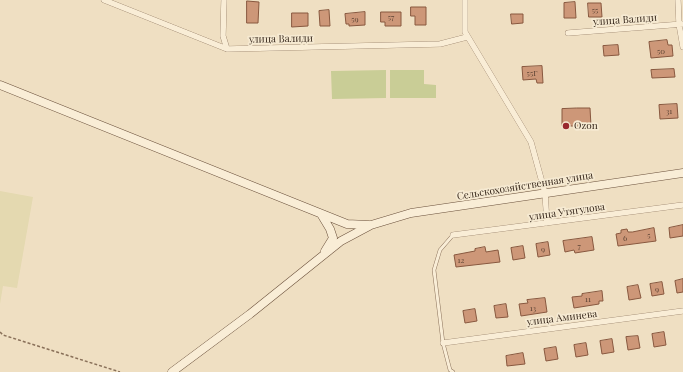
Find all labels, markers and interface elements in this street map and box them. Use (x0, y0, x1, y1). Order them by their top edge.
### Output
house number: 55 (592, 5, 598, 15)
house number: 57 (388, 12, 394, 22)
street label: улица Валиди (593, 12, 657, 28)
house number: 59 (351, 14, 359, 24)
street label: улица Валиди (249, 32, 313, 46)
house number: 50 (657, 46, 665, 56)
house number: 55Г (527, 68, 537, 78)
house number: 31 (666, 106, 672, 116)
place label: Ozon (574, 120, 598, 132)
marker: Ozon (561, 121, 571, 131)
street label: Сельскохозяйственная улица (456, 169, 594, 203)
street label: улица Утягулова (528, 201, 606, 223)
house number: 5 (647, 230, 651, 240)
house number: 6 (623, 233, 627, 243)
house number: 7 (577, 241, 581, 251)
house number: 9 (541, 244, 545, 254)
house number: 12 (458, 255, 464, 265)
house number: 9 (655, 284, 659, 294)
house number: 11 (585, 294, 591, 304)
house number: 13 (530, 303, 536, 313)
street label: улица Аминева (526, 308, 598, 328)

